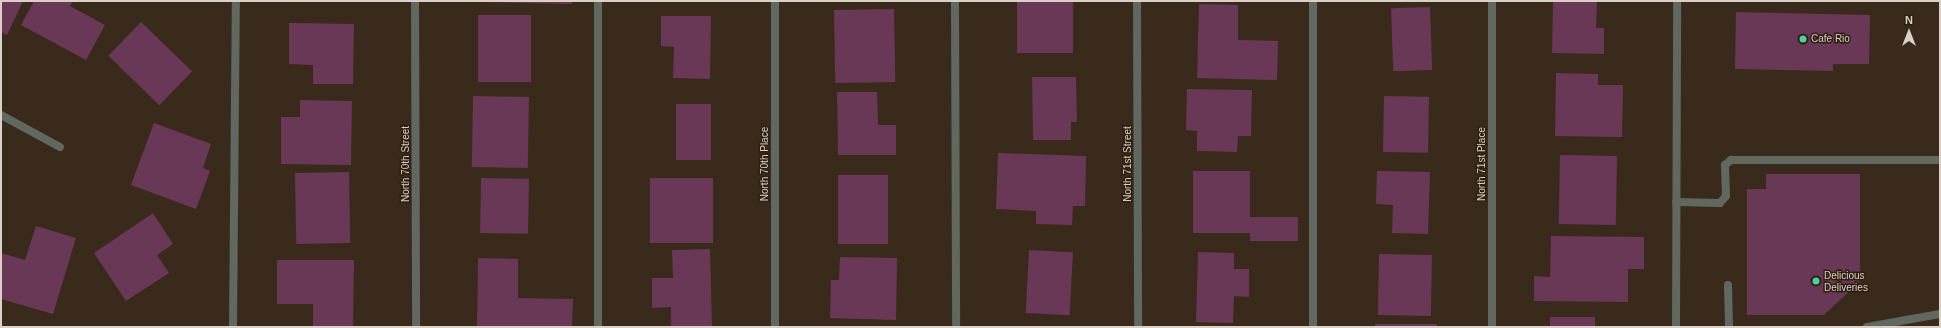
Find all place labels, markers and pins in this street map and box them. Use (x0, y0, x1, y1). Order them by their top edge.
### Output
place label: Cafe Rio (1811, 33, 1850, 45)
marker: Cafe Rio (1798, 34, 1808, 44)
place label: Delicious Deliveries (1824, 269, 1868, 292)
marker: Delicious Deliveries (1811, 276, 1821, 286)

